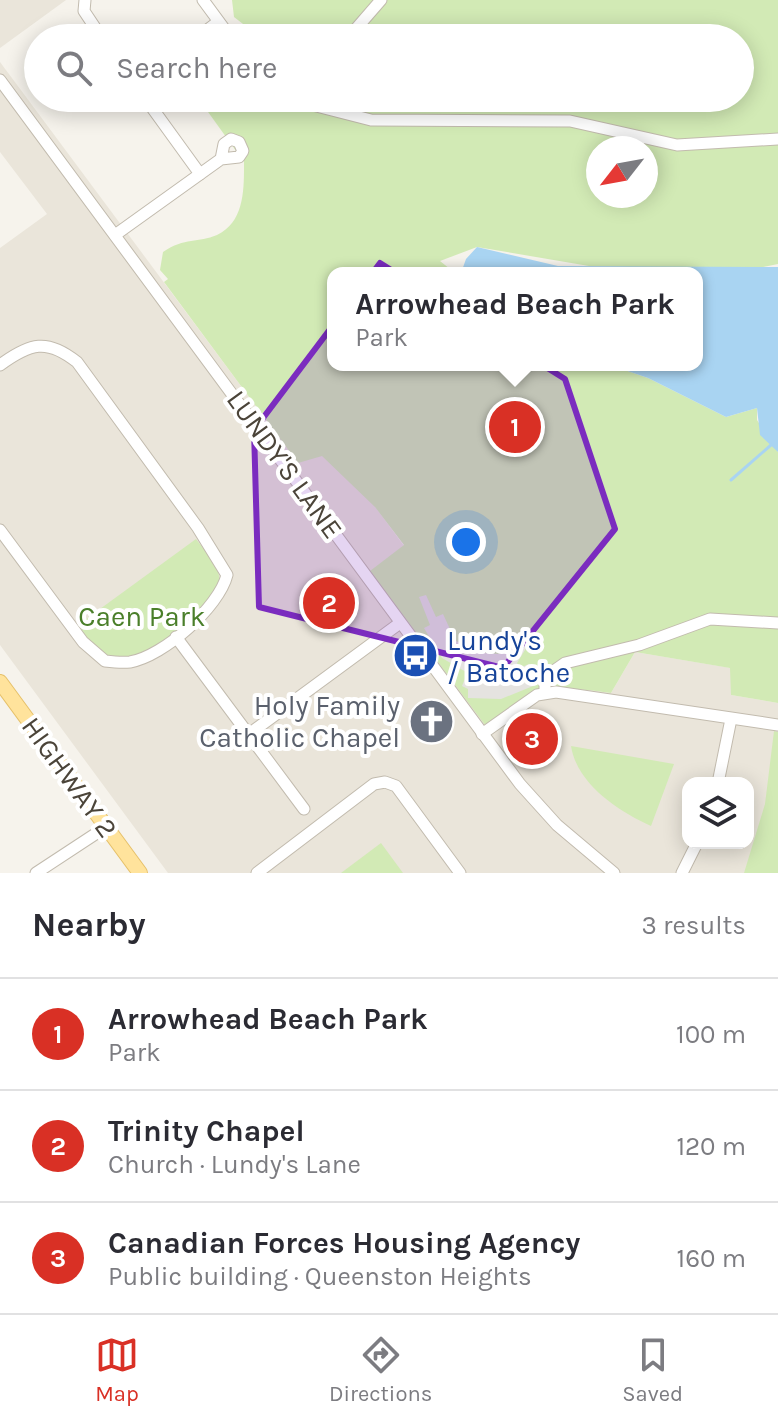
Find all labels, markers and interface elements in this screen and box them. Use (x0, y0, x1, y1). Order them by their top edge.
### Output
search box (24, 24, 754, 112)
icon: search (52, 46, 96, 90)
text: Search here (116, 50, 277, 86)
north arrow (586, 136, 658, 208)
popup (327, 267, 703, 371)
text: Arrowhead Beach Park (355, 286, 675, 322)
text: Park (355, 322, 408, 353)
street label: LUNDY'S LANE (220, 384, 349, 545)
pin: 1 (489, 397, 541, 457)
your location (446, 522, 486, 562)
pin: 2 (303, 573, 355, 633)
park label: Caen Park (78, 600, 206, 633)
place label: Lundy's / Batoche (447, 624, 570, 689)
bus stop icon: Lundy's / Batoche (392, 632, 440, 680)
place label: Holy Family Catholic Chapel (199, 689, 400, 754)
church icon: Holy Family Catholic Chapel (407, 697, 455, 745)
pin: 3 (506, 709, 558, 769)
street label: HIGHWAY 2 (15, 711, 124, 844)
map controls (682, 777, 754, 849)
button: layers (682, 777, 754, 849)
text: Nearby (32, 905, 146, 945)
text: 3 results (642, 910, 746, 941)
text: Arrowhead Beach Park (108, 1001, 428, 1037)
text: 1 (53, 1019, 63, 1050)
text: 100 m (676, 1019, 746, 1050)
text: Park (108, 1037, 161, 1068)
text: Trinity Chapel (108, 1113, 305, 1149)
text: 2 (50, 1131, 66, 1162)
text: 120 m (676, 1131, 746, 1162)
text: Church · Lundy's Lane (108, 1149, 361, 1180)
text: Canadian Forces Housing Agency (108, 1225, 580, 1261)
text: 3 (50, 1243, 66, 1274)
text: 160 m (677, 1243, 746, 1274)
text: Public building · Queenston Heights (108, 1261, 532, 1292)
tab: Map (95, 1333, 139, 1407)
tab: Directions (329, 1333, 432, 1407)
tab: Saved (622, 1333, 683, 1407)

